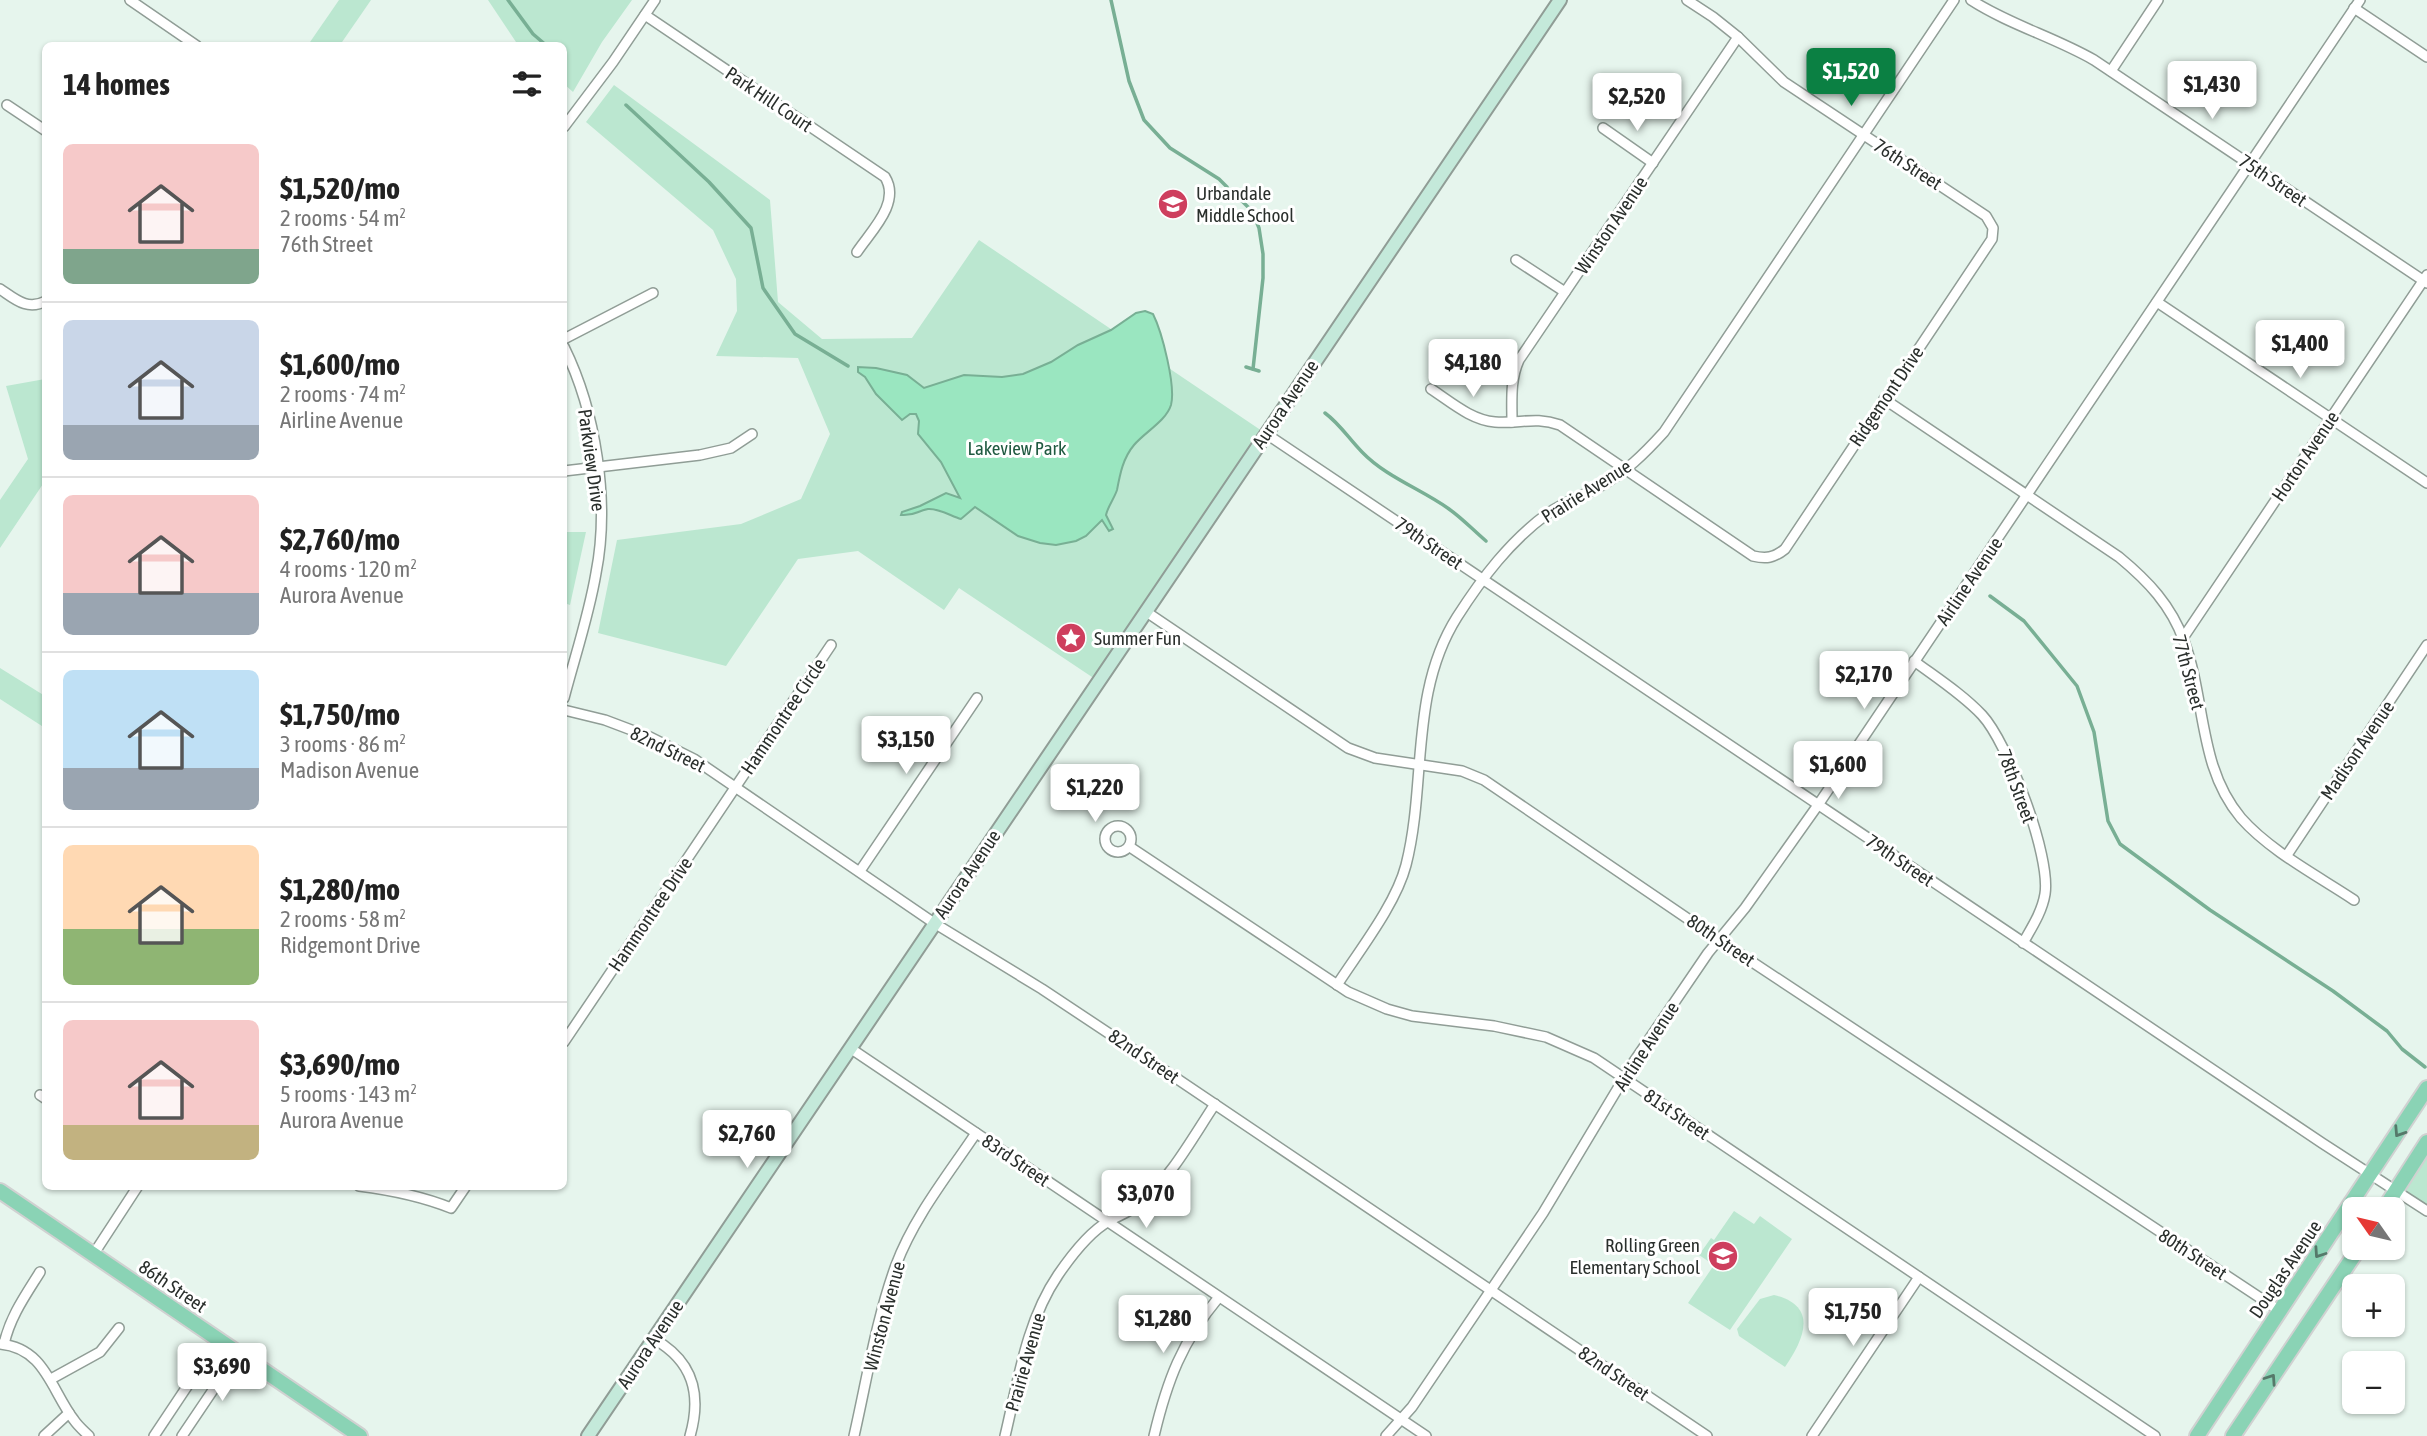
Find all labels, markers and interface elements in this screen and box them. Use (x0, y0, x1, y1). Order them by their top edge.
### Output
pin: $1,520 (1794, 48, 1908, 108)
text: $1,520 (1823, 58, 1880, 84)
pin: $1,430 (2155, 61, 2269, 121)
street label: Park Hill Court (721, 62, 817, 136)
icon: filters (508, 65, 546, 103)
text: 14 homes (63, 67, 170, 101)
text: $1,430 (2184, 71, 2241, 97)
pin: $2,520 (1580, 74, 1694, 133)
text: $2,520 (1609, 83, 1666, 109)
street label: 76th Street (1870, 134, 1946, 194)
street label: 75th Street (2235, 149, 2311, 211)
text: $1,520/mo (280, 171, 400, 205)
icon: home (119, 172, 203, 256)
street label: Winston Avenue (1570, 172, 1652, 278)
place label: Urbandale Middle School (1196, 182, 1294, 226)
school or university icon: Urbandale Middle School (1156, 187, 1190, 221)
text: 2 rooms · 54 m² (280, 205, 406, 231)
text: 76th Street (280, 231, 373, 257)
pin: $1,400 (2243, 320, 2357, 380)
text: $1,400 (2272, 330, 2329, 356)
pin: $4,180 (1416, 340, 1530, 399)
street label: Ridgemont Drive (1844, 342, 1928, 450)
text: $1,600/mo (280, 347, 400, 381)
icon: home (119, 348, 203, 432)
text: $4,180 (1445, 349, 1502, 375)
street label: Aurora Avenue (1247, 355, 1323, 453)
text: 2 rooms · 74 m² (280, 381, 406, 407)
text: Airline Avenue (280, 407, 403, 433)
street label: Parkview Drive (574, 407, 610, 513)
street label: Horton Avenue (2267, 407, 2343, 505)
park label: Lakeview Park (968, 437, 1067, 459)
street label: Prairie Avenue (1537, 455, 1635, 527)
street label: 79th Street (1391, 512, 1467, 574)
text: $2,760/mo (280, 522, 400, 556)
icon: home (119, 523, 203, 607)
street label: Airline Avenue (1931, 533, 2007, 629)
text: 4 rooms · 120 m² (280, 556, 417, 582)
text: Aurora Avenue (280, 582, 404, 608)
place icon: Summer Fun (1054, 621, 1088, 655)
place label: Summer Fun (1094, 627, 1181, 649)
street label: 77th Street (2168, 632, 2210, 712)
pin: $2,170 (1807, 652, 1921, 711)
street label: Hammontree Circle (736, 654, 830, 778)
text: $2,170 (1836, 661, 1893, 687)
street label: Madison Avenue (2316, 696, 2398, 804)
text: $1,750/mo (280, 697, 400, 731)
icon: home (119, 698, 203, 782)
pin: $3,150 (849, 716, 963, 776)
street label: 82nd Street (627, 721, 709, 777)
text: $3,150 (878, 726, 935, 752)
text: 3 rooms · 86 m² (280, 731, 406, 757)
pin: $1,600 (1781, 742, 1895, 801)
street label: 78th Street (1994, 746, 2040, 826)
text: $1,600 (1810, 751, 1867, 777)
text: Madison Avenue (280, 757, 419, 783)
pin: $1,220 (1038, 764, 1152, 824)
text: $1,220 (1067, 774, 1124, 800)
street label: Aurora Avenue (929, 825, 1005, 923)
street label: 79th Street (1862, 829, 1938, 891)
street label: Hammontree Drive (604, 853, 696, 975)
text: $1,280/mo (280, 872, 400, 906)
icon: home (119, 873, 203, 957)
text: 2 rooms · 58 m² (280, 906, 406, 932)
street label: 80th Street (1683, 909, 1759, 971)
text: Ridgemont Drive (280, 932, 421, 958)
street label: Airline Avenue (1609, 997, 1683, 1095)
street label: 82nd Street (1105, 1024, 1183, 1088)
text: $3,690/mo (280, 1047, 400, 1081)
icon: home (119, 1048, 203, 1132)
text: 5 rooms · 143 m² (280, 1081, 417, 1107)
street label: 81st Street (1640, 1084, 1714, 1144)
text: Aurora Avenue (280, 1107, 404, 1133)
pin: $2,760 (690, 1110, 804, 1170)
text: $2,760 (719, 1120, 776, 1146)
one-way arrow (2394, 1124, 2407, 1137)
street label: 83rd Street (978, 1129, 1054, 1191)
pin: $3,070 (1089, 1170, 1203, 1230)
text: $3,070 (1118, 1180, 1175, 1206)
north arrow (2342, 1197, 2404, 1260)
map controls (2342, 1197, 2405, 1414)
street label: Douglas Avenue (2244, 1216, 2326, 1322)
street label: 80th Street (2155, 1224, 2231, 1284)
place label: Rolling Green Elementary School (1569, 1234, 1700, 1278)
school or university icon: Rolling Green Elementary School (1706, 1239, 1740, 1273)
one-way arrow (2315, 1245, 2328, 1258)
street label: 86th Street (135, 1255, 211, 1317)
street label: Winston Avenue (859, 1259, 909, 1373)
button: + (2342, 1274, 2405, 1337)
pin: $1,750 (1796, 1288, 1910, 1348)
street label: Aurora Avenue (612, 1295, 688, 1393)
pin: $1,280 (1106, 1296, 1220, 1355)
text: $1,750 (1825, 1298, 1882, 1324)
text: $1,280 (1135, 1305, 1192, 1331)
street label: Prairie Avenue (1000, 1310, 1050, 1414)
street label: 82nd Street (1575, 1341, 1653, 1405)
pin: $3,690 (165, 1344, 279, 1403)
button: − (2342, 1351, 2405, 1414)
text: $3,690 (194, 1353, 251, 1379)
one-way arrow (2263, 1374, 2275, 1387)

